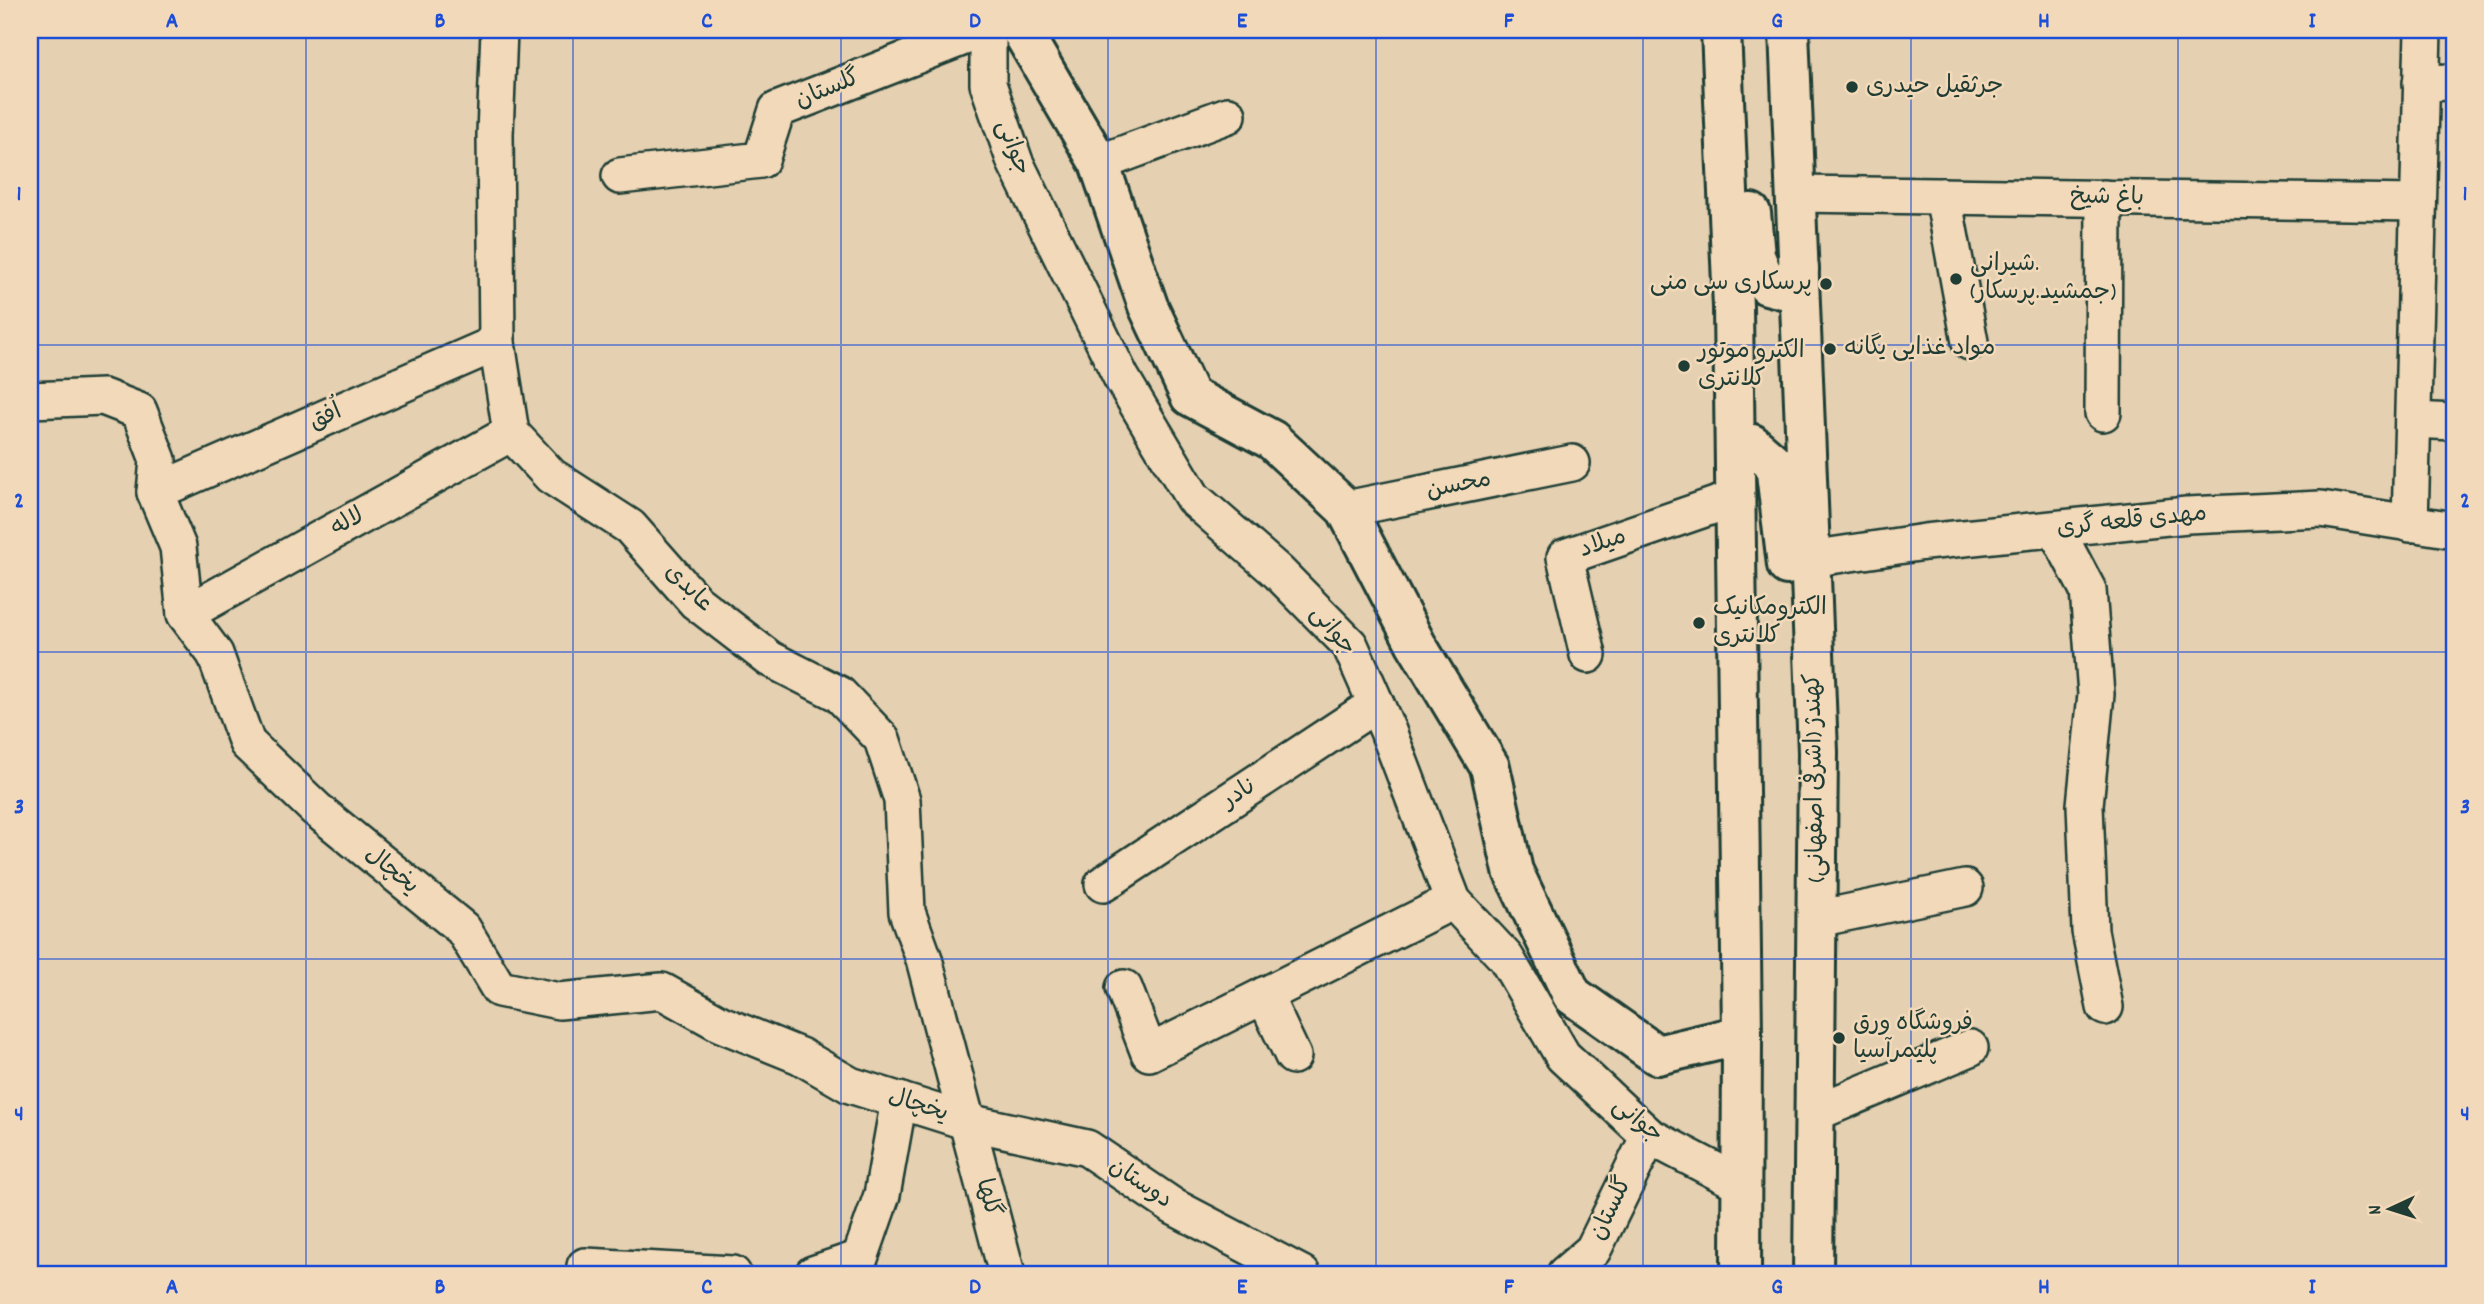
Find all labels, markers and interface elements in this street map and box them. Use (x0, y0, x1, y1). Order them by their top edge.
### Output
text: A (166, 6, 178, 39)
text: B (435, 6, 446, 39)
text: C (701, 6, 713, 39)
text: D (969, 6, 981, 39)
text: E (1237, 6, 1248, 39)
text: F (1504, 6, 1515, 39)
text: G (1771, 6, 1783, 39)
text: H (2038, 6, 2050, 39)
text: I (2308, 6, 2316, 39)
street label: گلستان (791, 62, 865, 118)
place label: جرثقیل حیدری (1866, 70, 2003, 104)
marker: جرثقیل حیدری (1844, 79, 1860, 95)
street label: جوانی (986, 115, 1038, 181)
text: 1 (16, 179, 22, 212)
text: 1 (2462, 179, 2468, 212)
street label: باغ شیخ (2070, 180, 2144, 216)
place label: شیرانی. (جمشید.پرسکار) (1970, 248, 2116, 310)
place label: پرسکاری سی منی (1650, 267, 1812, 301)
marker: شیرانی. (جمشید.پرسکار) (1948, 271, 1964, 287)
marker: پرسکاری سی منی (1818, 276, 1834, 292)
place label: مواد غذایی یگانه (1844, 332, 1995, 366)
place label: الکترو موتور کلانتری (1696, 335, 1805, 397)
marker: مواد غذایی یگانه (1822, 341, 1838, 357)
marker: الکترو موتور کلانتری (1676, 358, 1692, 374)
street label: اُفق (303, 393, 349, 440)
street label: محسن (1424, 463, 1494, 509)
text: 2 (14, 486, 24, 519)
text: 2 (2460, 486, 2470, 519)
street label: مهدی قلعه گری (2055, 497, 2209, 547)
street label: لاله (325, 500, 371, 546)
street label: میلاد (1575, 520, 1631, 568)
street label: عابدی (656, 557, 720, 621)
place label: الکترومکانیک کلانتری (1713, 592, 1827, 654)
street label: جوانی (1301, 598, 1363, 664)
marker: الکترومکانیک کلانتری (1691, 615, 1707, 631)
street label: کهندژ (اشرفی اصفهانی) (1796, 673, 1835, 883)
street label: نادر (1214, 770, 1264, 819)
text: 3 (14, 792, 24, 825)
text: 3 (2460, 792, 2470, 825)
street label: یخچال (357, 839, 425, 903)
place label: فروشگاه ورق پلیمرآسیا (1853, 1007, 1973, 1069)
marker: فروشگاه ورق پلیمرآسیا (1831, 1030, 1847, 1046)
street label: یخچال (884, 1080, 952, 1132)
street label: جوانی (1604, 1090, 1670, 1152)
text: 4 (14, 1099, 24, 1132)
text: 4 (2460, 1099, 2470, 1132)
street label: دوستان (1101, 1150, 1179, 1218)
street label: گلستان (1582, 1171, 1642, 1247)
north arrow (2354, 1174, 2424, 1244)
street label: گلها (966, 1175, 1008, 1221)
text: N (2363, 1204, 2390, 1216)
text: A (166, 1272, 178, 1304)
text: B (435, 1272, 446, 1304)
text: C (701, 1272, 713, 1304)
text: D (969, 1272, 981, 1304)
text: E (1237, 1272, 1248, 1304)
text: F (1504, 1272, 1515, 1304)
text: G (1771, 1272, 1783, 1304)
text: H (2038, 1272, 2050, 1304)
text: I (2308, 1272, 2316, 1304)

